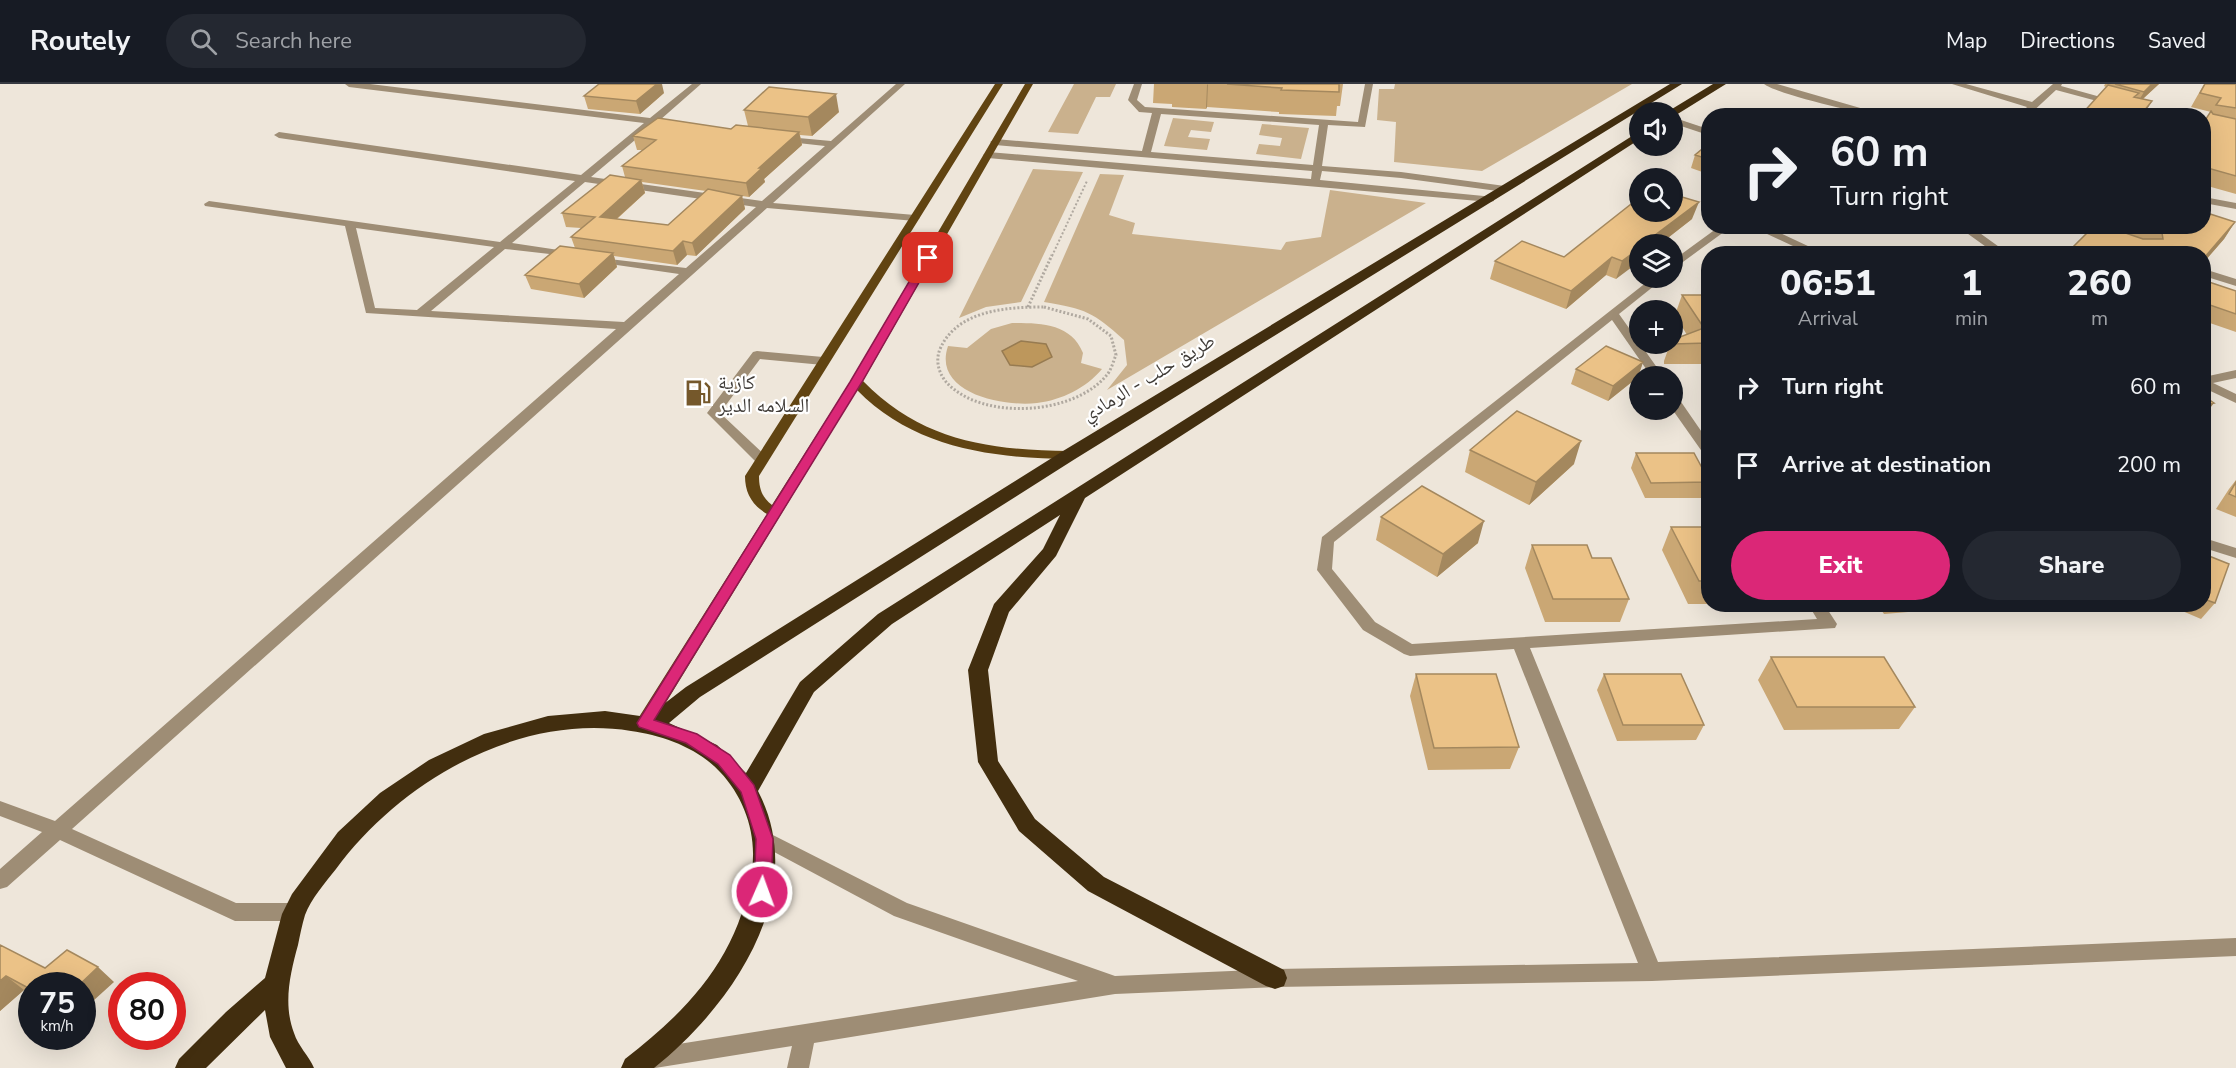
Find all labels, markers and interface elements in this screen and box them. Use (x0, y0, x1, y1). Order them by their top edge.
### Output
search box (166, 14, 586, 68)
text: Routely (30, 22, 130, 60)
icon: search (187, 25, 220, 58)
text: Search here (235, 26, 352, 56)
text: Map (1946, 27, 1987, 55)
text: Directions (2020, 27, 2115, 55)
text: Saved (2148, 27, 2206, 55)
map controls (1629, 102, 1683, 420)
button: sound (1629, 102, 1683, 156)
text: 60 m (1830, 124, 1929, 181)
icon: right (1731, 132, 1809, 210)
button: search (1629, 168, 1683, 222)
text: Turn right (1830, 178, 1948, 215)
pin (902, 232, 953, 283)
button: layers (1629, 234, 1683, 288)
icon: arrive (911, 241, 944, 274)
text: 06:51 (1780, 259, 1876, 308)
text: 1 (1961, 259, 1982, 308)
text: 260 (2067, 259, 2132, 308)
button: + (1629, 300, 1683, 354)
text: Arrival (1798, 305, 1858, 332)
text: min (1955, 305, 1988, 332)
text: m (2091, 305, 2108, 332)
street label: طريق حلب - الرمادي (1077, 327, 1221, 430)
button: − (1629, 366, 1683, 420)
place label: كازية السلامه الدير (717, 369, 809, 419)
icon: right (1731, 371, 1764, 404)
text: Turn right (1782, 372, 1883, 402)
text: 60 m (2130, 372, 2181, 402)
fuel station icon: كازية السلامه الدير (683, 378, 713, 408)
icon: arrive (1731, 449, 1764, 482)
text: Arrive at destination (1782, 450, 1991, 480)
text: 200 m (2117, 450, 2181, 480)
button: Exit (1731, 531, 1950, 600)
button: Share (1962, 531, 2181, 600)
position arrow (730, 860, 794, 924)
speed limit sign: 80 (108, 972, 186, 1050)
text: 75 (39, 983, 75, 1024)
text: km/h (40, 1016, 74, 1036)

